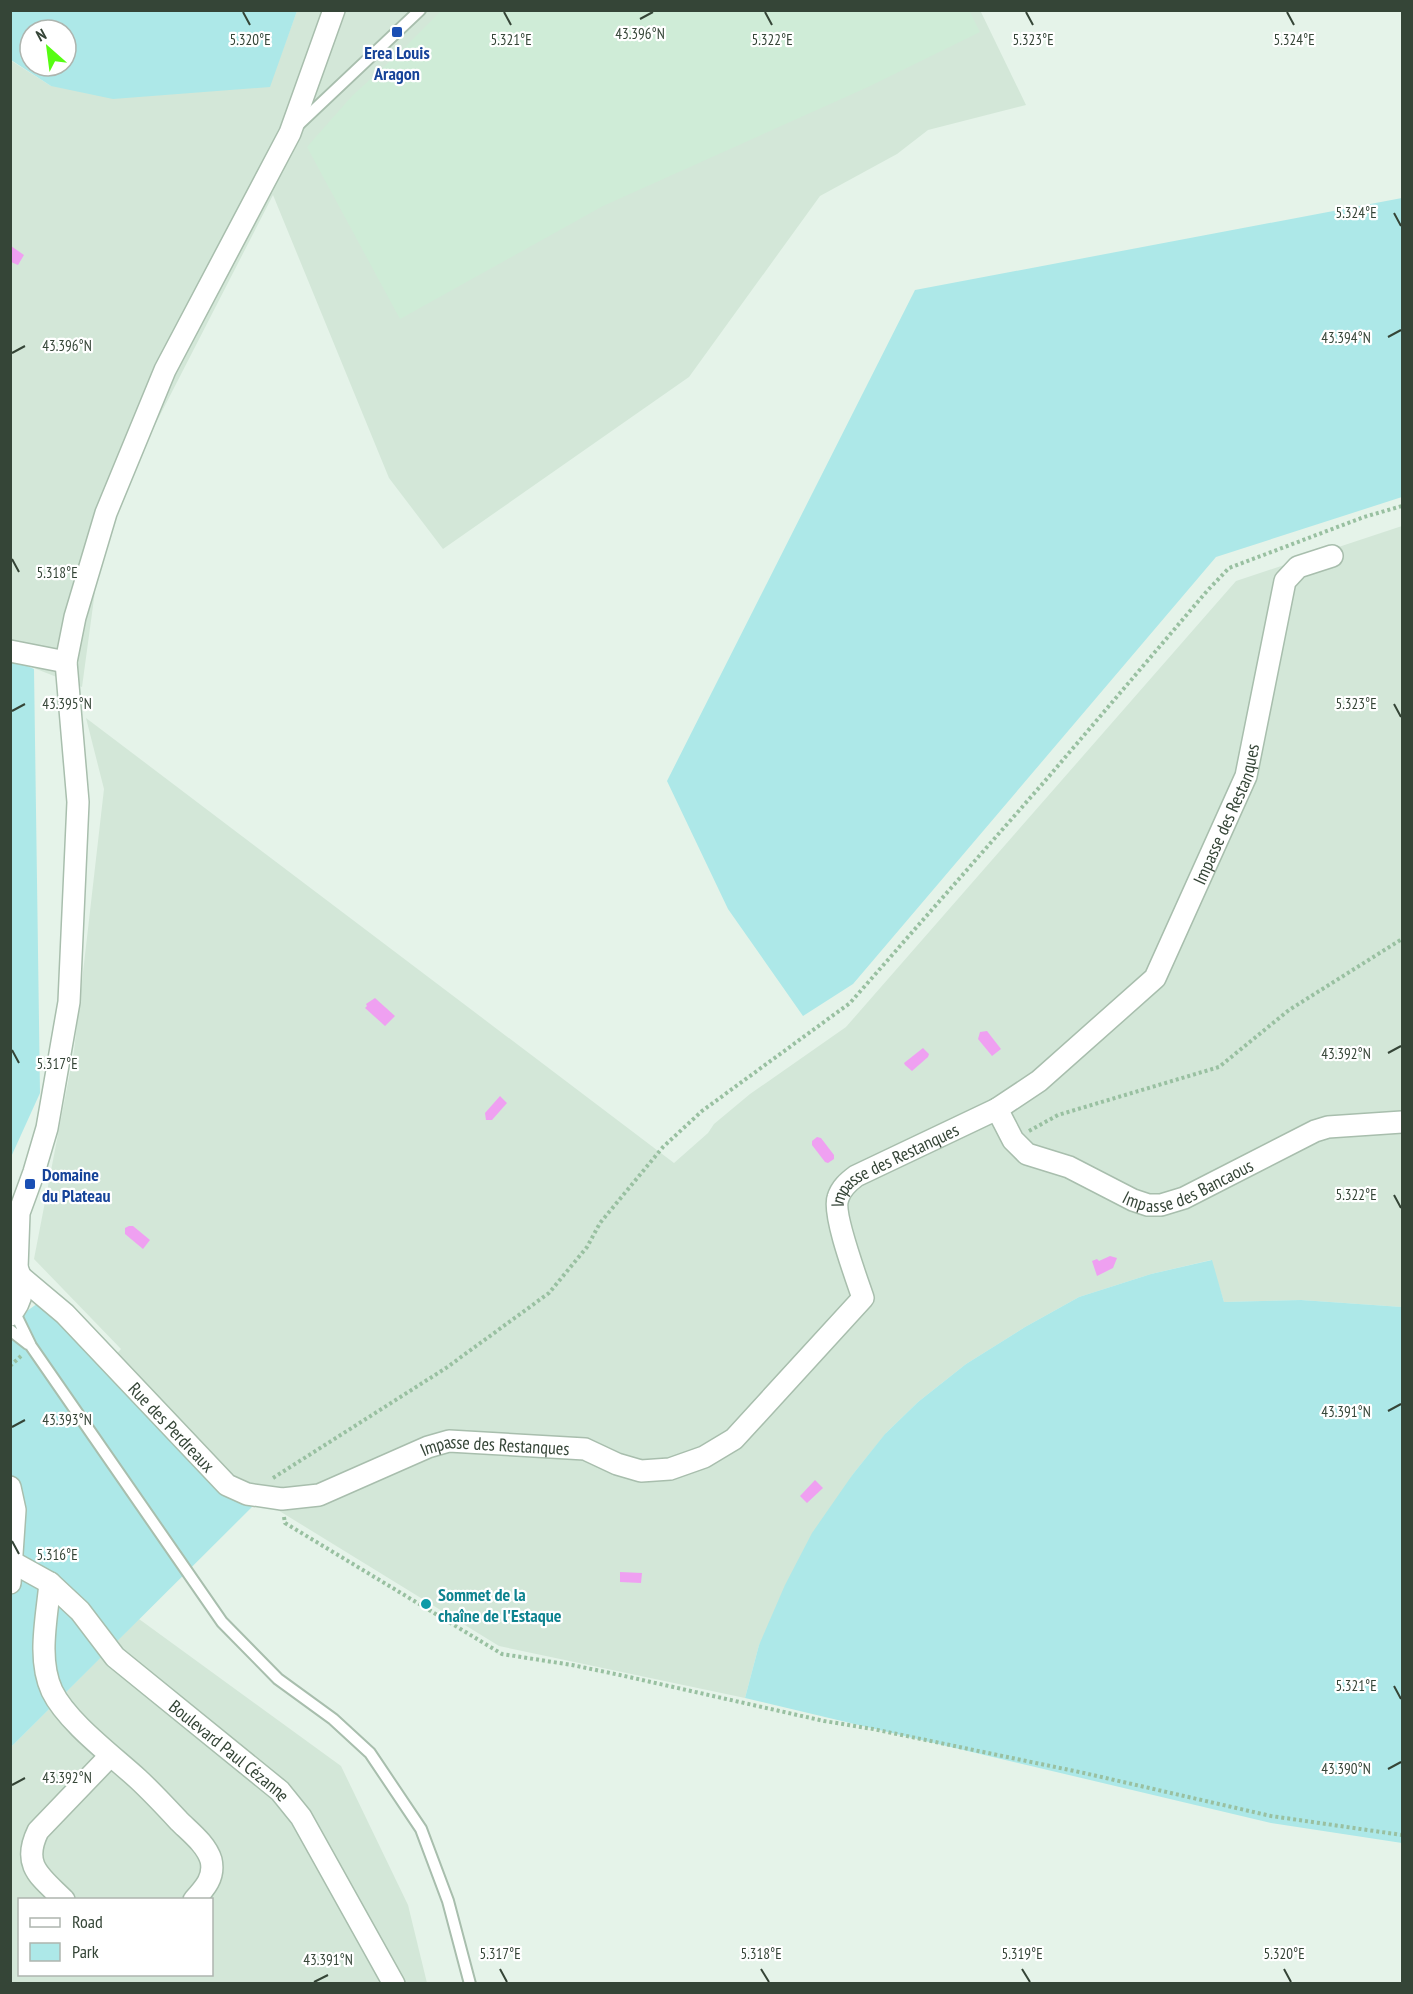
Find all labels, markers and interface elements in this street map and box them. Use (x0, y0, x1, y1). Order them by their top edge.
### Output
north arrow (18, 18, 78, 78)
text: N (32, 24, 49, 46)
text: 43.396°N (615, 24, 665, 43)
marker: Erea Louis Aragon (390, 25, 404, 39)
text: 5.320°E (229, 30, 271, 49)
text: 5.321°E (490, 30, 532, 49)
text: 5.322°E (751, 30, 793, 49)
text: 5.323°E (1012, 30, 1054, 49)
text: 5.324°E (1273, 30, 1315, 49)
place label: Erea Louis Aragon (364, 41, 430, 85)
text: 5.324°E (1335, 203, 1377, 222)
text: 43.394°N (1321, 328, 1371, 347)
text: 43.396°N (42, 336, 92, 355)
text: 5.318°E (36, 563, 78, 582)
text: 43.395°N (42, 694, 92, 713)
text: 5.323°E (1335, 694, 1377, 713)
street label: Impasse des Restanques (1187, 742, 1264, 888)
text: 43.392°N (1321, 1044, 1371, 1063)
text: 5.317°E (36, 1054, 78, 1073)
street label: Impasse des Restanques (825, 1118, 962, 1207)
street label: Impasse des Bancaous (1119, 1153, 1257, 1217)
place label: Domaine du Plateau (42, 1163, 111, 1207)
marker: Domaine du Plateau (23, 1177, 37, 1191)
text: 5.322°E (1335, 1185, 1377, 1204)
street label: Rue des Perdreaux (124, 1377, 220, 1477)
text: 43.391°N (1321, 1402, 1371, 1421)
text: 43.393°N (42, 1410, 92, 1429)
street label: Impasse des Restanques (416, 1430, 570, 1461)
text: 5.316°E (36, 1545, 78, 1564)
place label: Sommet de la chaîne de l'Estaque (438, 1583, 562, 1627)
marker: Sommet de la chaîne de l'Estaque (419, 1597, 433, 1611)
text: 5.321°E (1335, 1676, 1377, 1695)
street label: Boulevard Paul Cézanne (165, 1694, 295, 1806)
text: 43.390°N (1321, 1759, 1371, 1778)
text: 43.392°N (42, 1768, 92, 1787)
legend (18, 1898, 213, 1976)
text: Road (72, 1910, 103, 1933)
text: Park (72, 1940, 99, 1963)
text: 5.317°E (479, 1944, 521, 1963)
text: 5.318°E (740, 1944, 782, 1963)
text: 5.319°E (1001, 1944, 1043, 1963)
text: 5.320°E (1263, 1944, 1305, 1963)
text: 43.391°N (303, 1950, 353, 1969)

